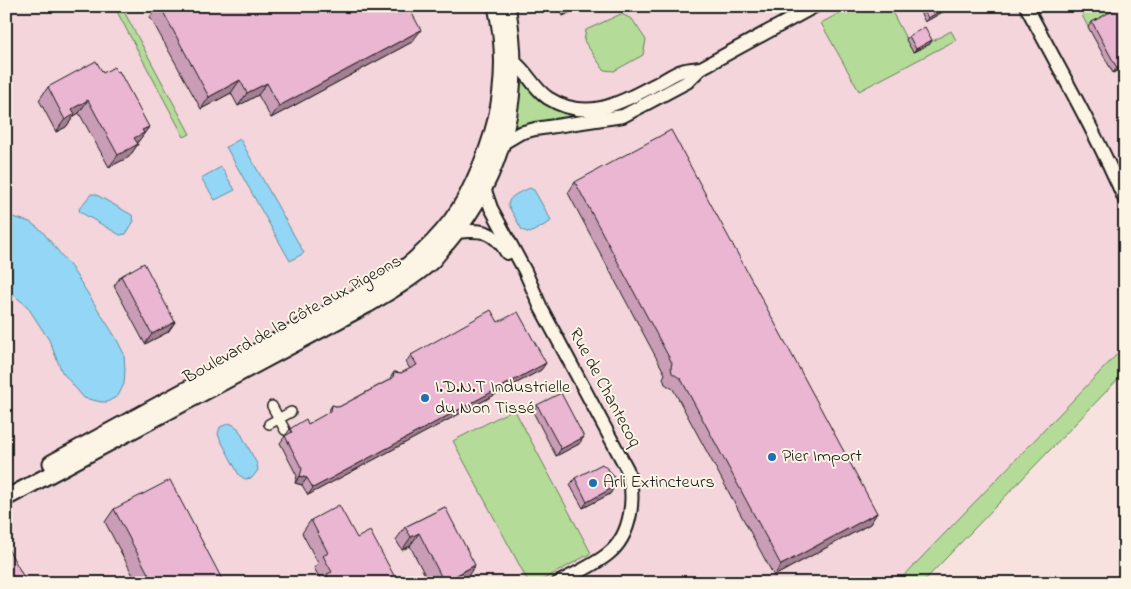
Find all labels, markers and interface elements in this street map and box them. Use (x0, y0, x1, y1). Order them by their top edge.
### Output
street label: Boulevard de la Côte aux Pigeons (178, 249, 407, 392)
street label: Rue de Chantecoq (562, 324, 647, 453)
place label: I.D.N.T Industrielle du Non Tissé (435, 375, 571, 422)
marker: I.D.N.T Industrielle du Non Tissé (419, 392, 431, 404)
place label: Pier Import (782, 444, 862, 470)
marker: Pier Import (766, 451, 778, 463)
place label: Arli Extincteurs (603, 470, 715, 496)
marker: Arli Extincteurs (587, 477, 599, 489)

